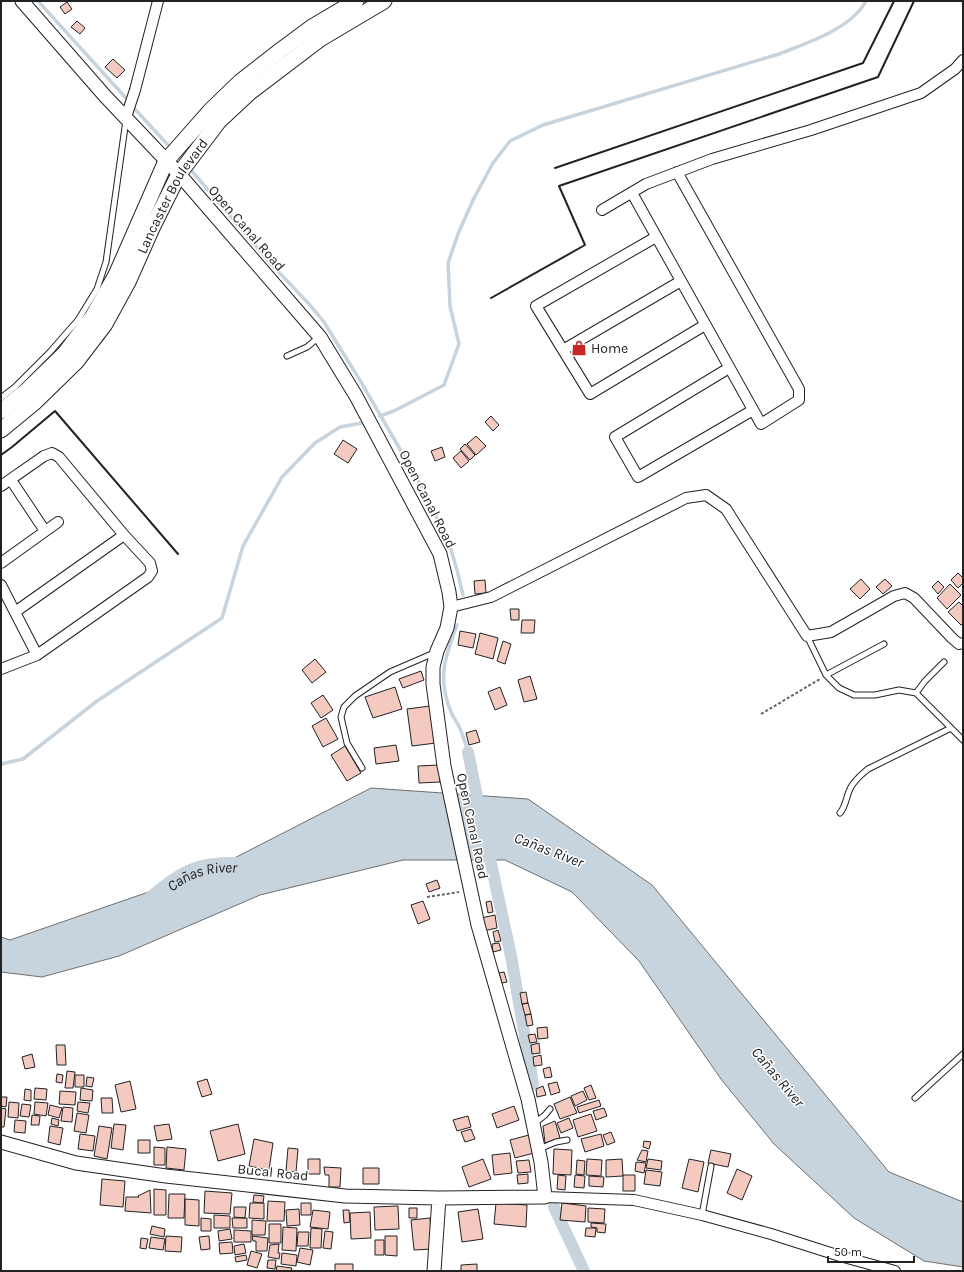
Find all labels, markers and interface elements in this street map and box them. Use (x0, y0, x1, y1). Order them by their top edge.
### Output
street label: Lancaster Boulevard (134, 135, 212, 256)
street label: Open Canal Road (205, 182, 289, 275)
shop icon: Home (570, 339, 588, 357)
place label: Home (591, 340, 628, 357)
street label: Open Canal Road (395, 447, 460, 551)
street label: Open Canal Road (453, 771, 492, 881)
water label: Cañas River (512, 829, 587, 872)
water label: Cañas River (164, 858, 238, 895)
water label: Cañas River (748, 1043, 809, 1111)
street label: Bucal Road (236, 1160, 309, 1185)
scale bar (828, 1238, 914, 1264)
text: 50 m (834, 1245, 862, 1259)

